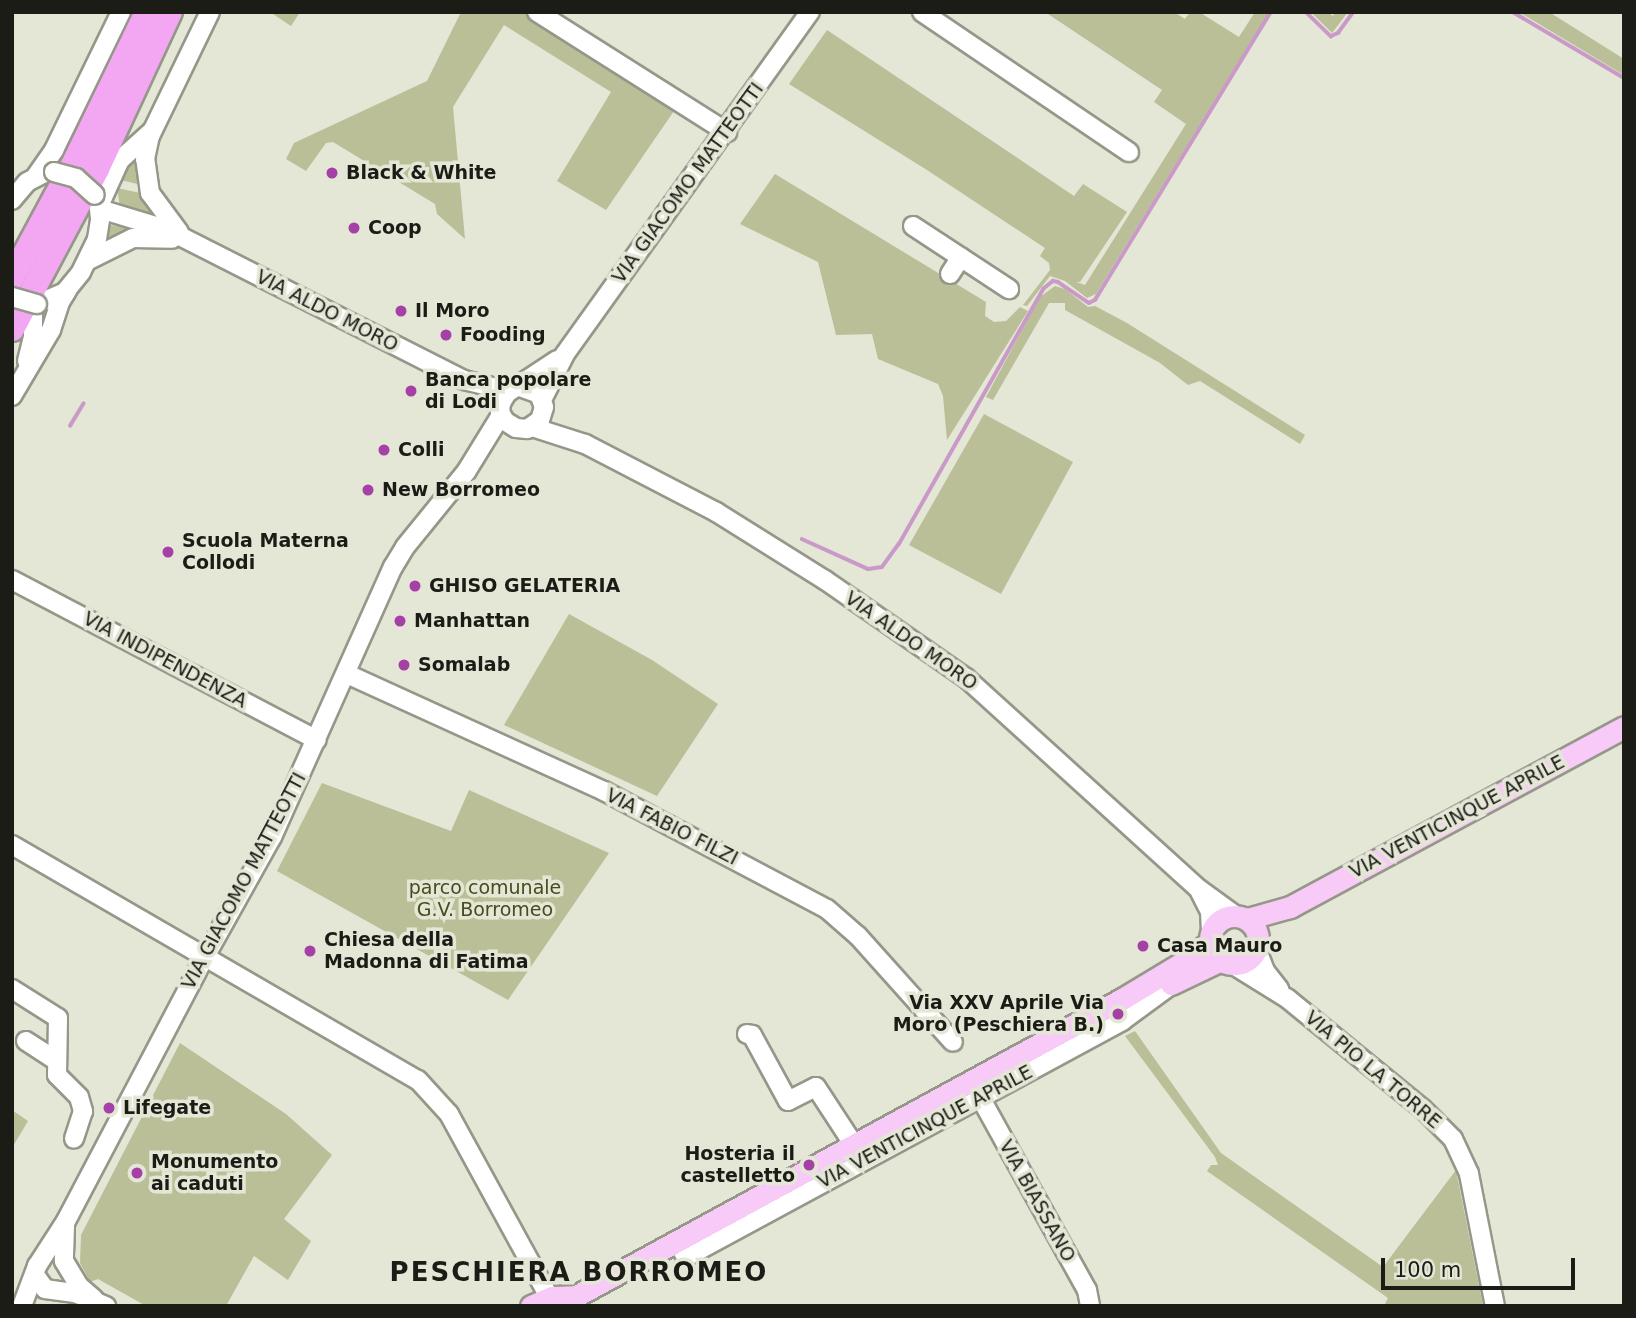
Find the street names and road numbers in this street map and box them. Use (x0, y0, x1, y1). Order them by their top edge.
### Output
street label: VIA GIACOMO MATTEOTTI (608, 78, 768, 288)
street label: VIA ALDO MORO (252, 265, 402, 357)
street label: VIA ALDO MORO (840, 587, 982, 695)
street label: VIA INDIPENDENZA (79, 607, 251, 713)
street label: VIA VENTICINQUE APRILE (1346, 751, 1568, 883)
street label: VIA GIACOMO MATTEOTTI (177, 769, 311, 993)
street label: VIA FABIO FILZI (602, 784, 742, 870)
street label: VIA PIO LA TORRE (1300, 1006, 1446, 1134)
street label: VIA VENTICINQUE APRILE (814, 1061, 1036, 1193)
street label: VIA BIASSANO (994, 1136, 1080, 1266)

